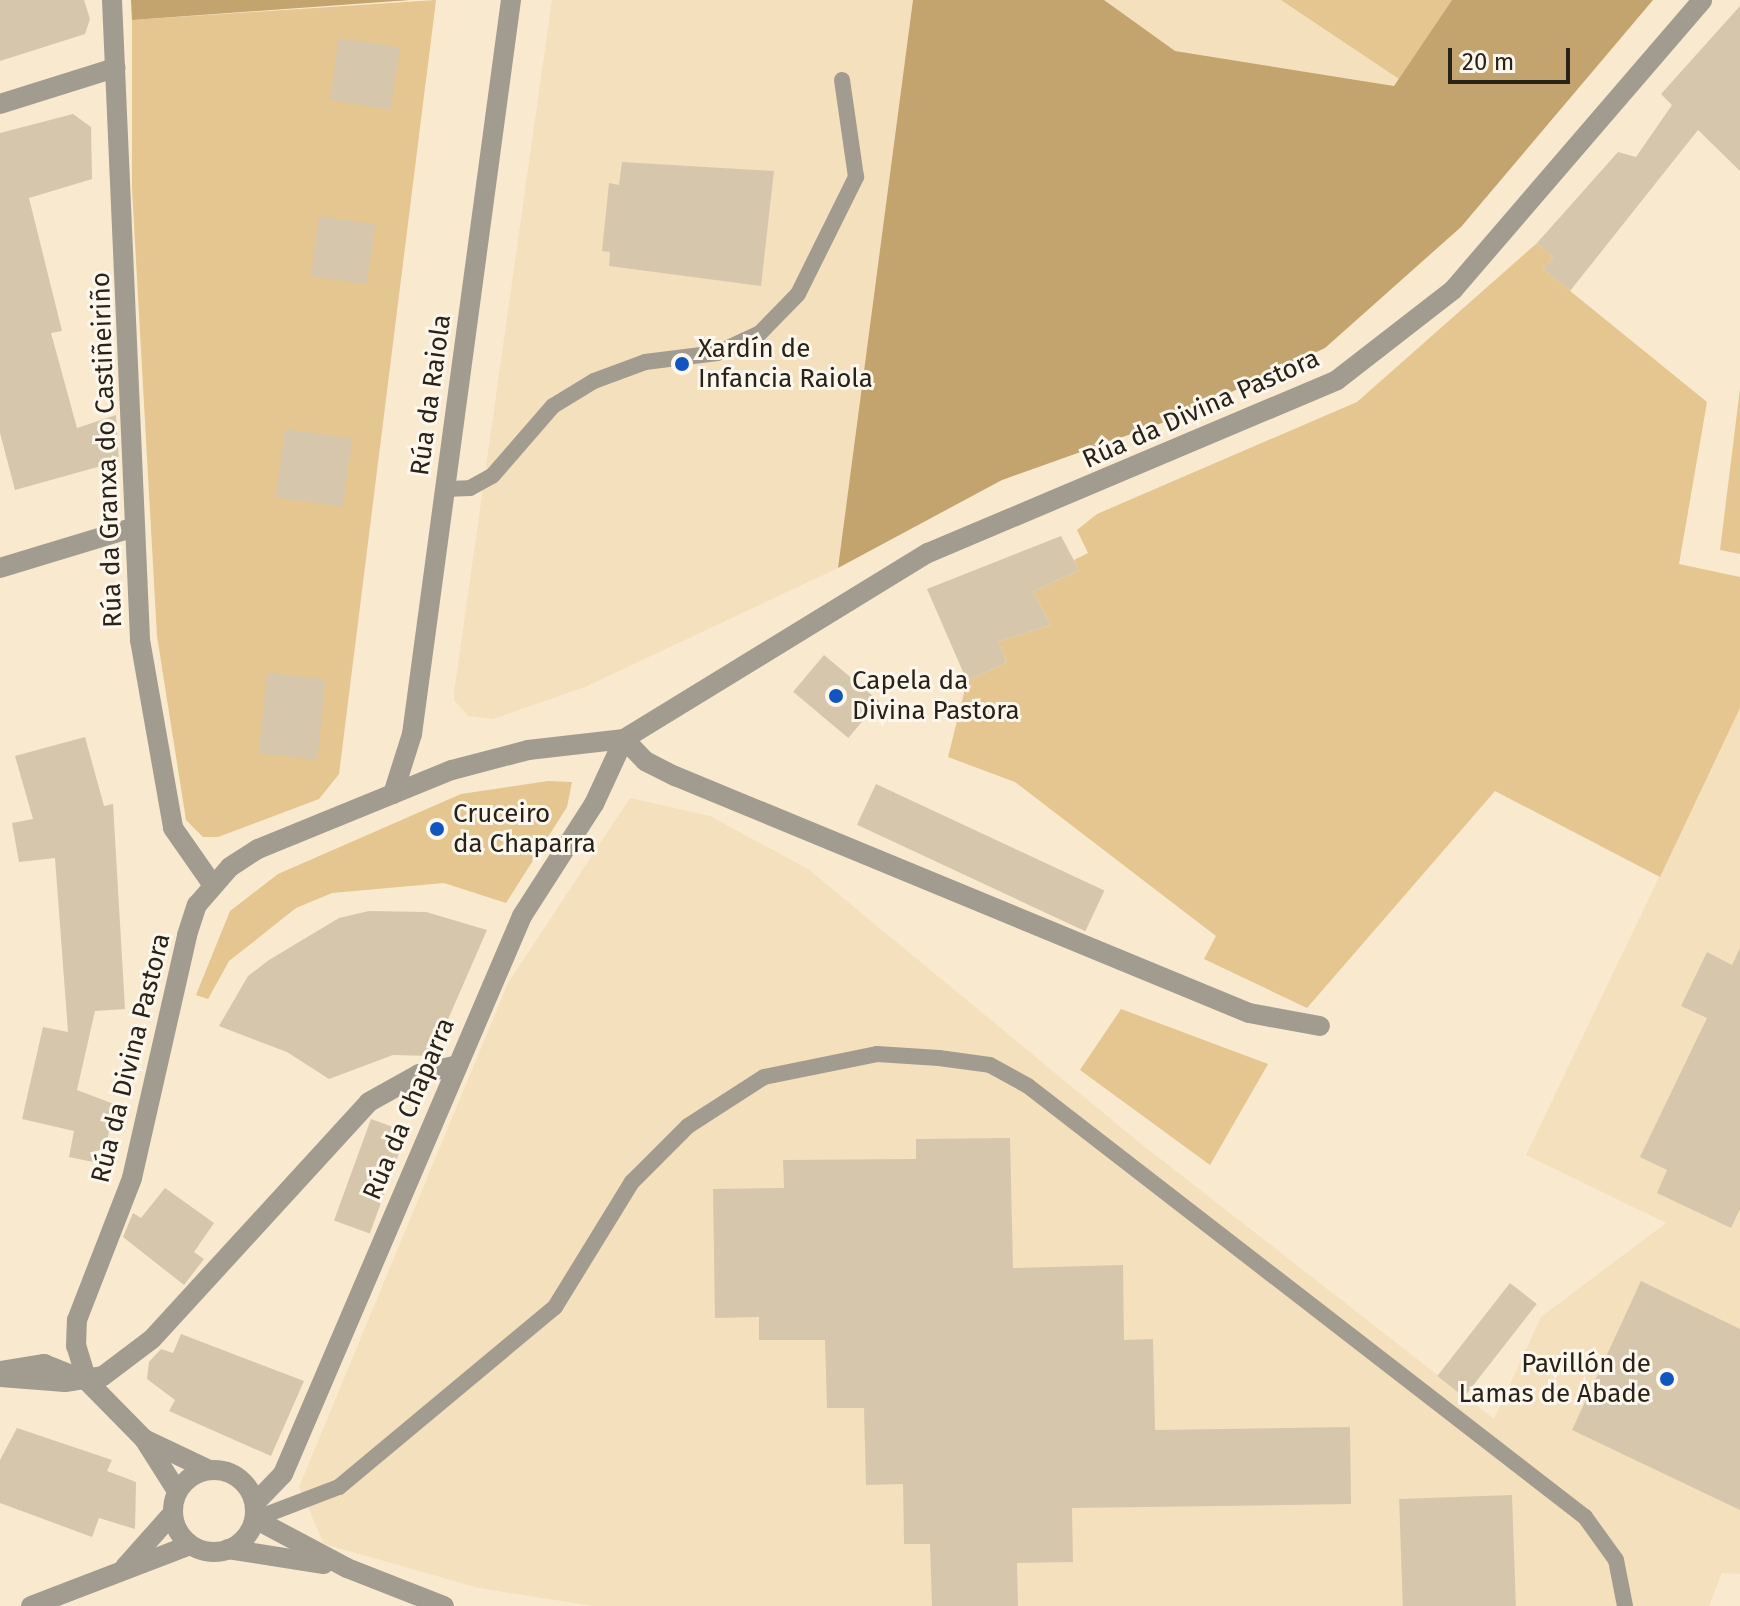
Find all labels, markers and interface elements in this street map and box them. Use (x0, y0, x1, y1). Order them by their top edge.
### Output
scale bar (1452, 32, 1574, 82)
text: 20 m (1462, 48, 1514, 76)
street label: Rúa da Granxa do Castiñeiriño (85, 272, 129, 628)
street label: Rúa da Raiola (404, 312, 458, 478)
place label: Xardín de Infancia Raiola (698, 333, 873, 394)
street label: Rúa da Divina Pastora (1078, 343, 1324, 475)
marker: Xardín de Infancia Raiola (673, 355, 691, 373)
place label: Capela da Divina Pastora (852, 665, 1020, 726)
marker: Capela da Divina Pastora (827, 687, 845, 705)
place label: Cruceiro da Chaparra (453, 798, 596, 860)
marker: Cruceiro da Chaparra (428, 820, 446, 838)
street label: Rúa da Divina Pastora (85, 930, 177, 1186)
street label: Rúa da Chaparra (357, 1013, 461, 1205)
place label: Pavillón de Lamas de Abade (1458, 1348, 1651, 1410)
marker: Pavillón de Lamas de Abade (1658, 1370, 1676, 1388)

